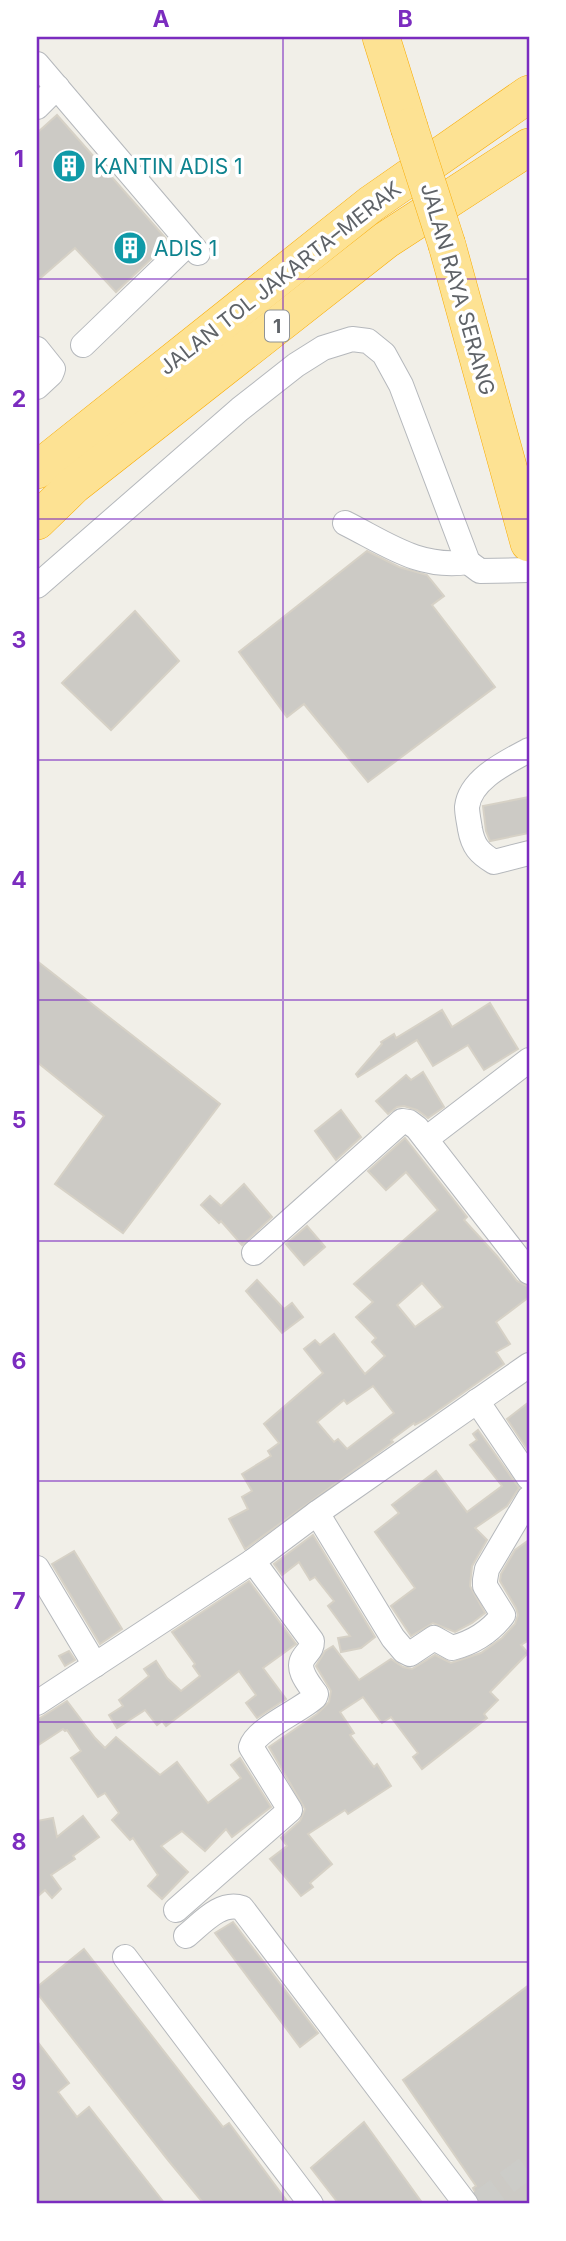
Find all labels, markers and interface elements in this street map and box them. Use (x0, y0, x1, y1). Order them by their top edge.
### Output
text: A (152, 5, 170, 33)
text: B (397, 5, 413, 33)
text: 1 (14, 145, 24, 173)
building icon: KANTIN ADIS 1 (50, 147, 88, 185)
place label: KANTIN ADIS 1 (94, 154, 243, 179)
street label: JALAN TOL JAKARTA–MERAK (154, 176, 406, 380)
street label: JALAN RAYA SERANG (416, 180, 500, 398)
building icon: ADIS 1 (111, 229, 149, 267)
place label: ADIS 1 (154, 236, 217, 261)
road number: 1 (265, 310, 289, 342)
text: 2 (12, 385, 26, 413)
text: 3 (12, 626, 26, 654)
text: 4 (11, 866, 27, 894)
text: 5 (12, 1106, 26, 1134)
text: 6 (12, 1347, 26, 1375)
text: 7 (12, 1587, 26, 1615)
text: 8 (12, 1828, 26, 1856)
text: 9 (12, 2068, 26, 2096)

